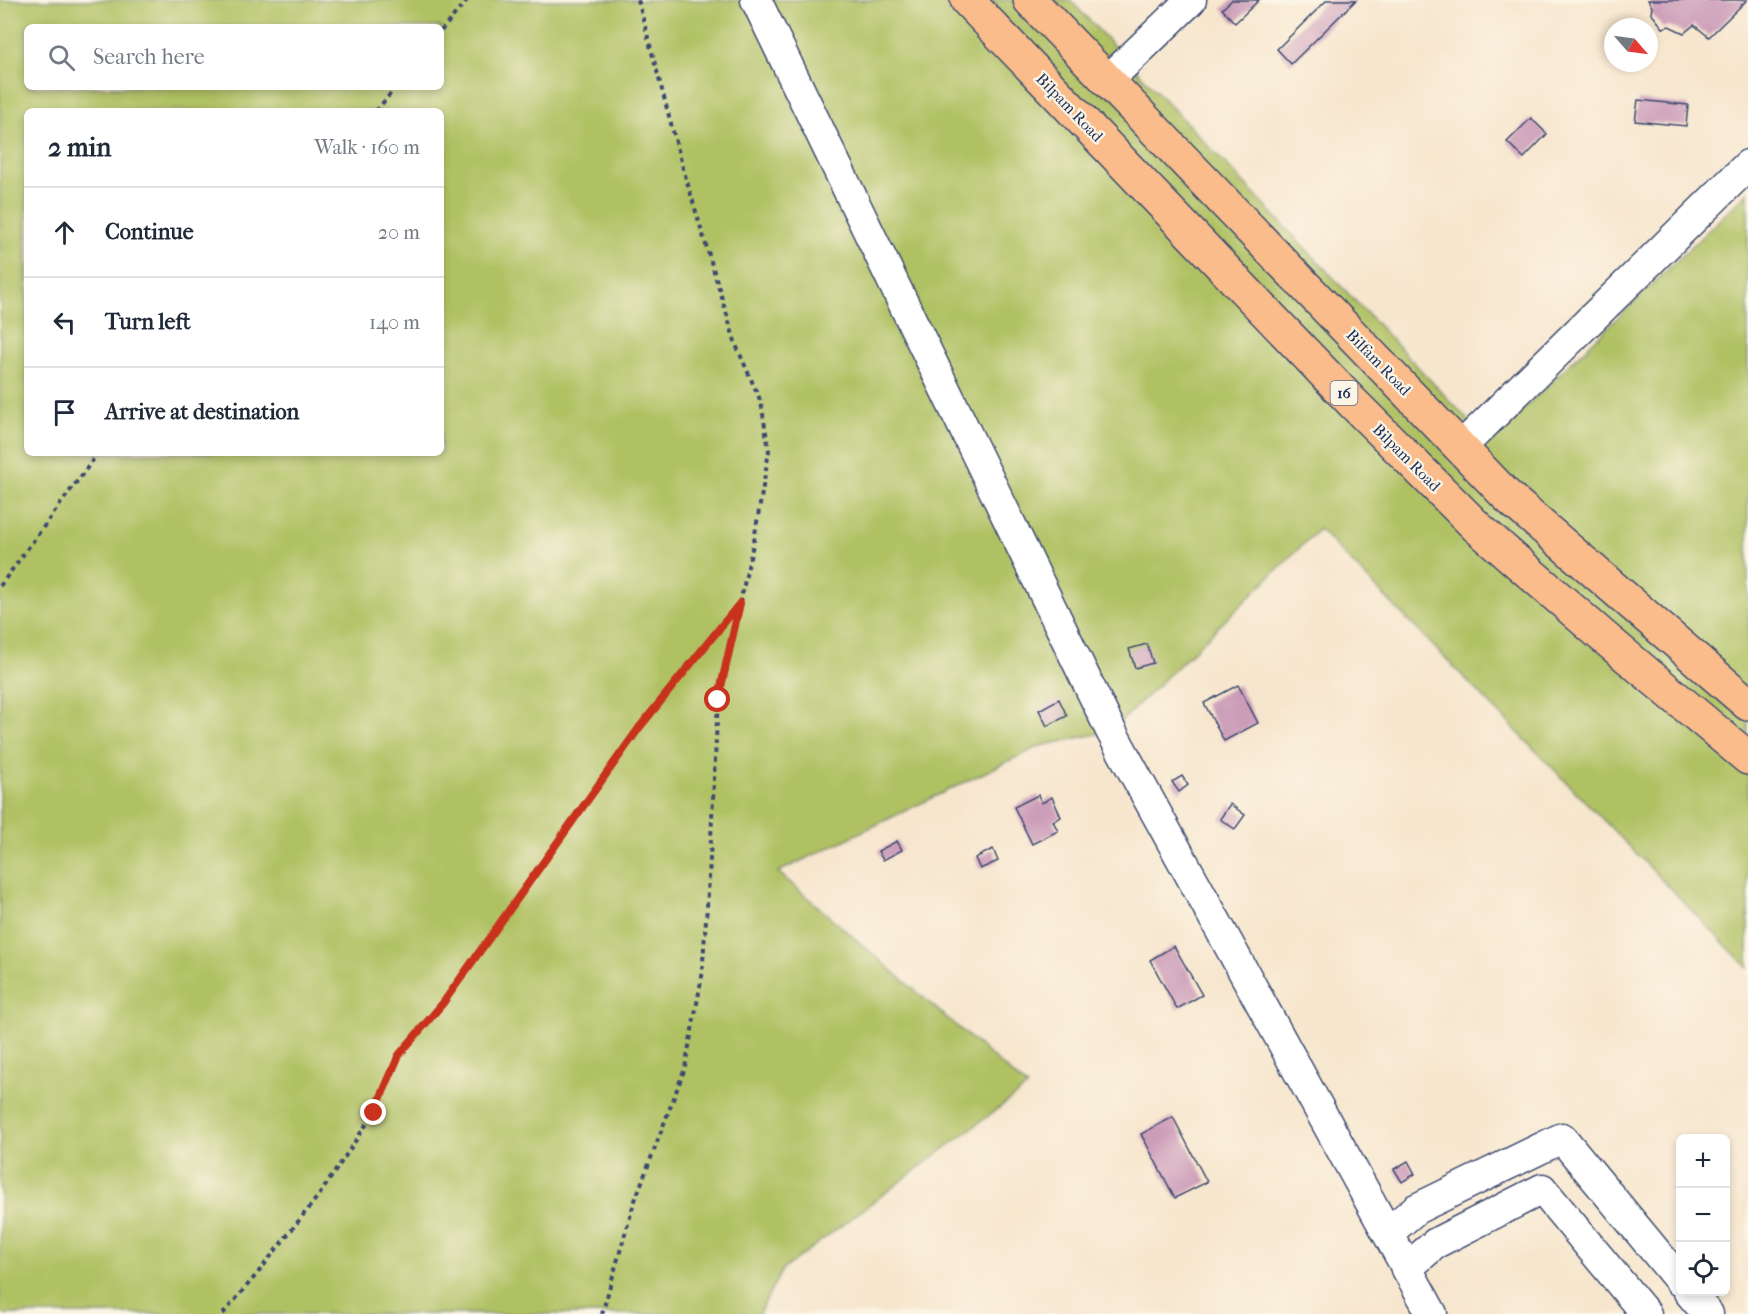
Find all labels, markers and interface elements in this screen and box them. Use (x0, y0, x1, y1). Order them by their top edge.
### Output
north arrow (1604, 18, 1658, 72)
search box (24, 24, 444, 90)
icon: search (45, 41, 78, 74)
text: Search here (93, 44, 205, 70)
street label: Bilpam Road (1032, 69, 1107, 146)
text: 2 min (48, 132, 111, 163)
text: Walk · 160 m (314, 136, 420, 159)
icon: ahead (48, 216, 81, 249)
text: Continue (105, 219, 194, 245)
text: 20 m (378, 221, 420, 244)
icon: left (48, 306, 81, 339)
text: Turn left (105, 309, 191, 335)
text: 140 m (369, 311, 420, 334)
street label: Bilfam Road (1342, 325, 1415, 400)
road number: 16 (1330, 381, 1358, 405)
icon: arrive (48, 396, 81, 429)
text: Arrive at destination (105, 399, 299, 425)
street label: Bilpam Road (1369, 420, 1445, 495)
route start (704, 686, 730, 712)
route end (360, 1099, 386, 1125)
map controls (1676, 1134, 1730, 1296)
button: + (1676, 1134, 1730, 1188)
button: − (1676, 1188, 1730, 1242)
button: locate (1676, 1242, 1730, 1296)

